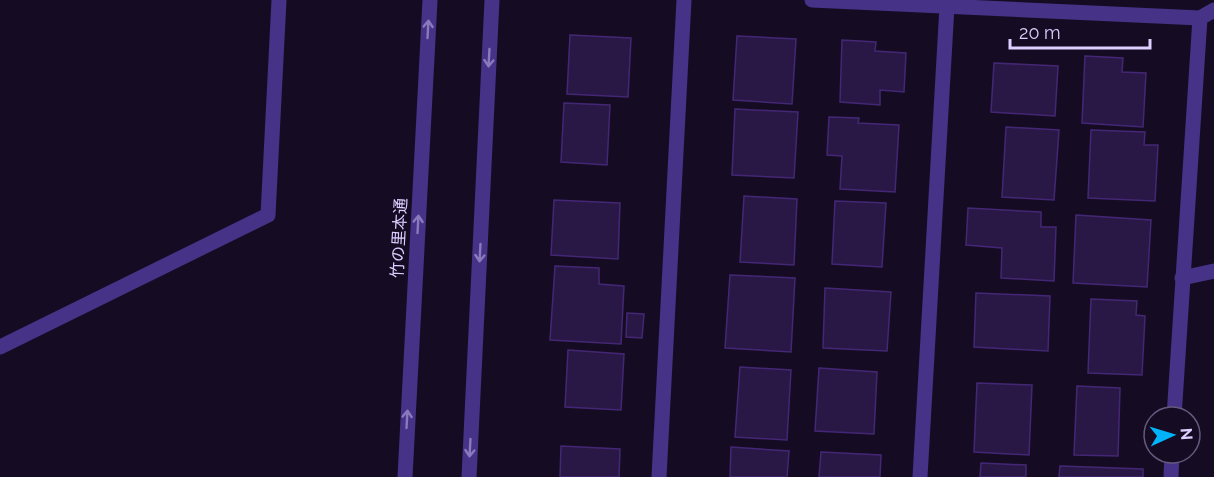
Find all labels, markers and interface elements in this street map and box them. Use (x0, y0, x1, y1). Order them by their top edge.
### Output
scale bar (1010, 12, 1150, 50)
one-way arrow (423, 20, 434, 40)
text: 20 m (1019, 22, 1061, 43)
one-way arrow (483, 48, 494, 68)
street label: 竹の里本通 (387, 198, 411, 278)
one-way arrow (412, 214, 423, 234)
one-way arrow (474, 243, 485, 263)
north arrow (1142, 405, 1202, 465)
one-way arrow (402, 409, 413, 429)
text: N (1177, 427, 1196, 441)
one-way arrow (465, 437, 476, 457)

